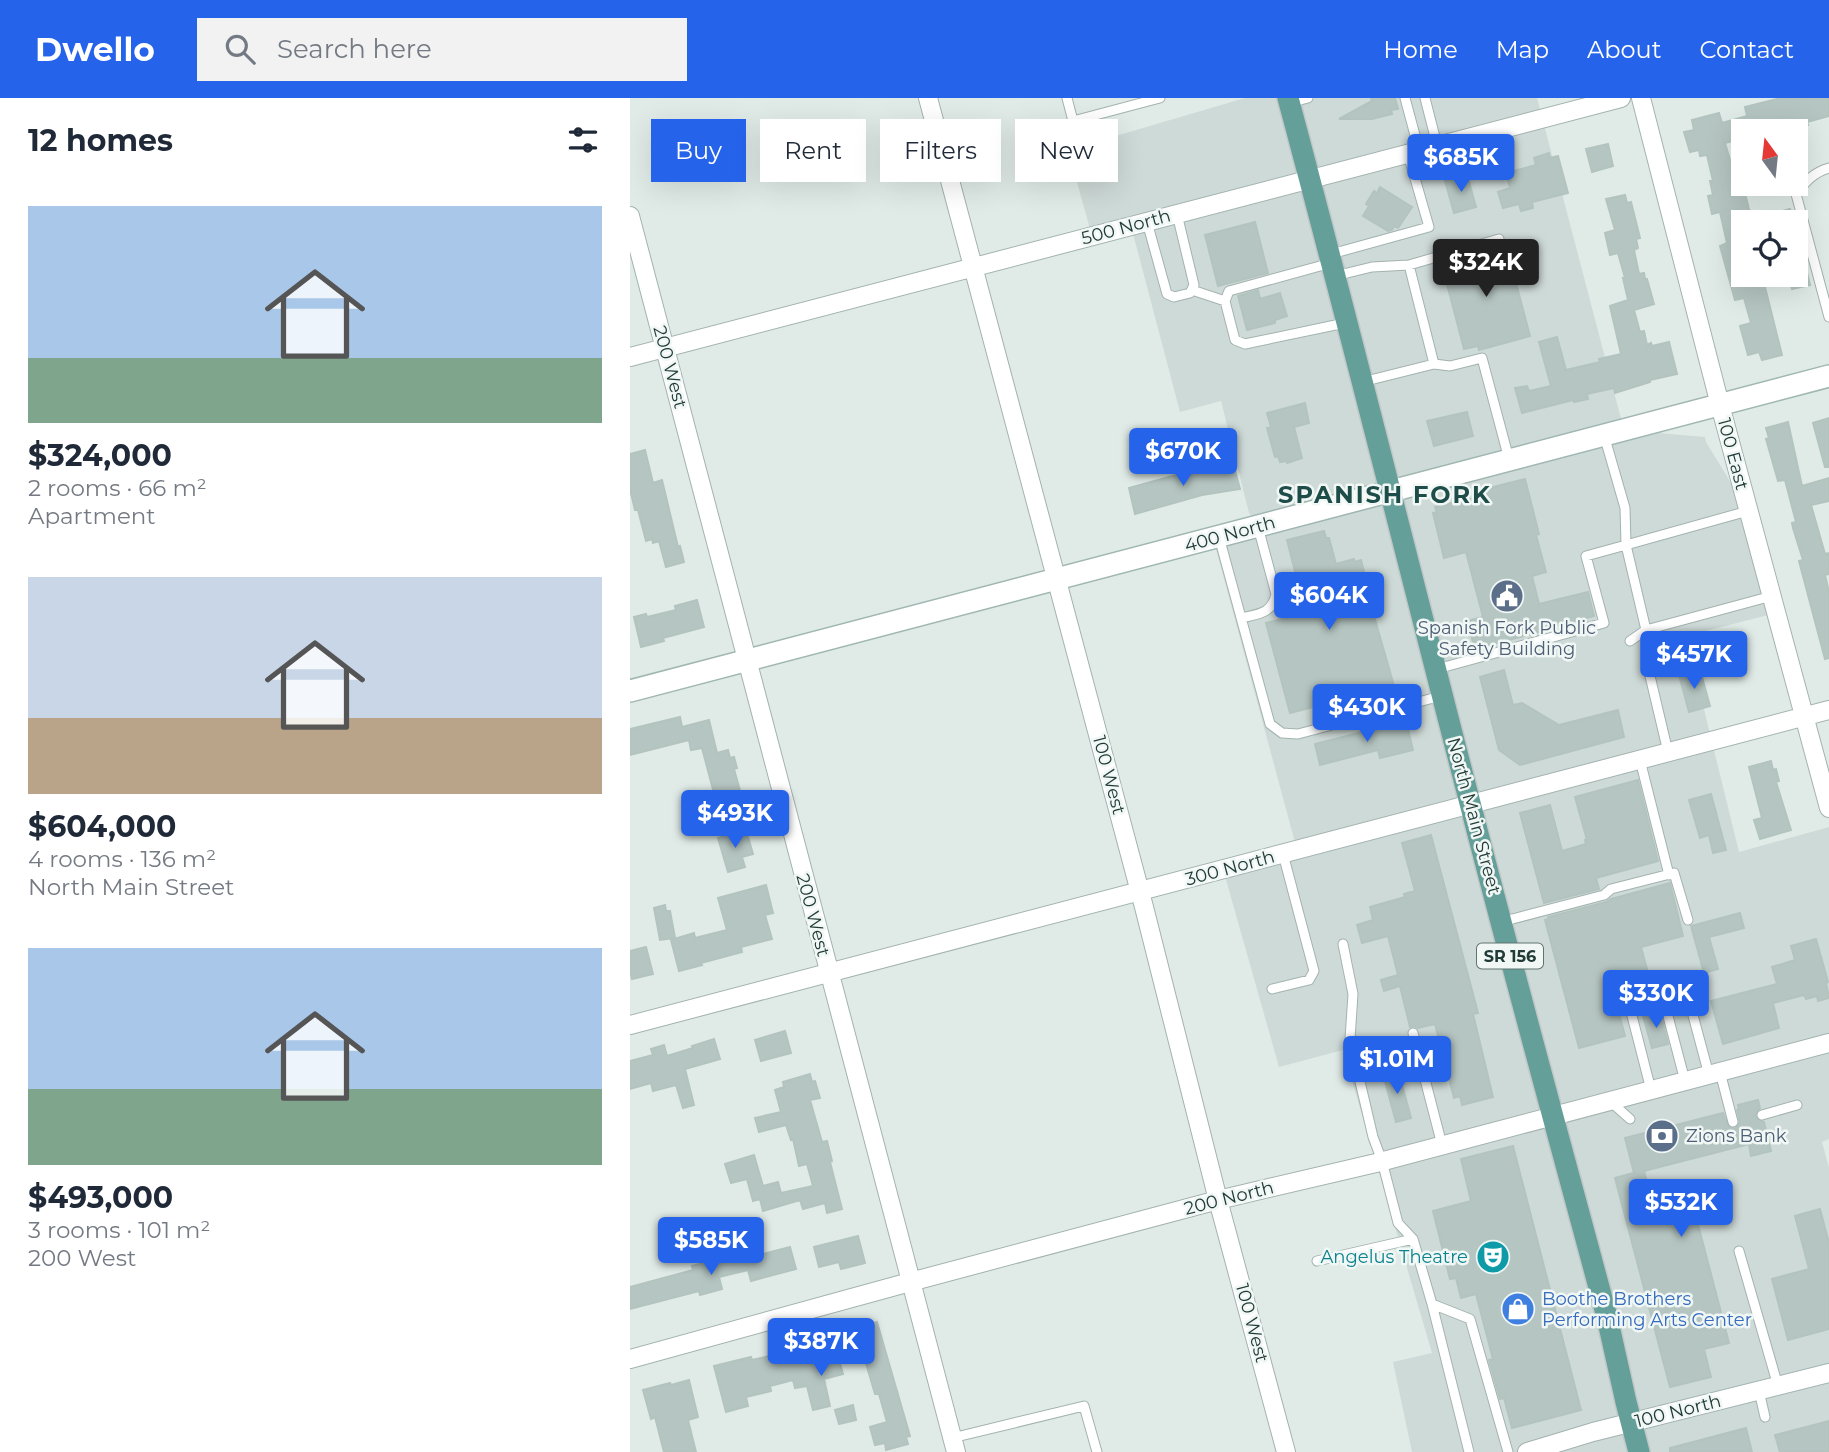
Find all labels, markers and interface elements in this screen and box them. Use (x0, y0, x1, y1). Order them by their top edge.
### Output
search box (197, 18, 687, 81)
text: Dwello (35, 29, 155, 69)
icon: search (221, 30, 259, 68)
text: Search here (277, 33, 432, 65)
text: Home (1383, 35, 1458, 64)
text: Map (1496, 35, 1549, 64)
text: About (1587, 35, 1661, 64)
text: Contact (1699, 35, 1794, 64)
chip: Buy (651, 119, 746, 182)
chip: Rent (760, 119, 866, 182)
chip: Filters (880, 119, 1001, 182)
chip: New (1015, 119, 1118, 182)
north arrow (1731, 119, 1808, 196)
map controls (1731, 119, 1808, 287)
icon: filters (564, 121, 602, 159)
text: 12 homes (28, 122, 173, 159)
pin: $685K (1412, 134, 1510, 194)
text: $685K (1423, 143, 1499, 171)
street label: 500 North (1079, 205, 1173, 249)
button: locate (1731, 210, 1808, 287)
pin: $324K (1437, 240, 1535, 299)
text: $324K (1449, 248, 1523, 276)
icon: home (252, 251, 378, 377)
street label: 200 West (648, 323, 692, 411)
street label: 100 East (1713, 416, 1753, 492)
pin: $670K (1134, 428, 1232, 488)
text: $324,000 (28, 437, 172, 474)
text: $670K (1145, 437, 1221, 465)
text: 2 rooms · 66 m² (28, 474, 207, 502)
district label: SPANISH FORK (1278, 480, 1492, 509)
text: Apartment (28, 502, 156, 530)
street label: 400 North (1182, 511, 1278, 557)
pin: $604K (1280, 573, 1378, 632)
public building icon: Spanish Fork Public Safety Building (1488, 577, 1526, 615)
text: $604K (1290, 581, 1368, 609)
place label: Spanish Fork Public Safety Building (1418, 617, 1596, 660)
icon: home (252, 622, 378, 748)
pin: $457K (1645, 632, 1743, 691)
text: $457K (1656, 640, 1732, 668)
pin: $430K (1318, 684, 1416, 744)
text: $430K (1329, 693, 1405, 721)
street label: 100 West (1088, 733, 1130, 817)
street label: North Main Street (1442, 735, 1506, 897)
pin: $493K (686, 790, 784, 850)
text: $493K (697, 799, 773, 827)
text: $604,000 (28, 808, 176, 845)
text: 4 rooms · 136 m² (28, 845, 216, 873)
street label: 300 North (1183, 846, 1277, 890)
street label: 200 West (791, 871, 835, 959)
text: North Main Street (28, 873, 234, 901)
road number: SR 156 (1477, 944, 1543, 968)
pin: $330K (1607, 970, 1705, 1030)
text: $330K (1619, 979, 1693, 1007)
icon: home (252, 993, 378, 1119)
pin: $1.01M (1340, 1037, 1454, 1096)
text: $1.01M (1359, 1045, 1435, 1073)
bank icon: Zions Bank (1643, 1117, 1681, 1155)
place label: Zions Bank (1686, 1125, 1787, 1147)
street label: 200 North (1182, 1176, 1276, 1220)
text: $493,000 (28, 1179, 173, 1216)
pin: $532K (1632, 1180, 1730, 1239)
text: $532K (1645, 1188, 1717, 1216)
text: 3 rooms · 101 m² (28, 1216, 210, 1244)
pin: $585K (662, 1218, 760, 1277)
text: $585K (674, 1226, 748, 1254)
theatre icon: Angelus Theatre (1474, 1238, 1512, 1276)
text: 200 West (28, 1244, 136, 1272)
place label: Angelus Theatre (1320, 1246, 1468, 1268)
street label: 100 West (1231, 1281, 1273, 1365)
place label: Boothe Brothers Performing Arts Center (1542, 1288, 1752, 1331)
shop icon: Boothe Brothers Performing Arts Center (1499, 1290, 1537, 1328)
pin: $387K (772, 1318, 870, 1378)
text: $387K (784, 1327, 858, 1355)
street label: 100 North (1633, 1390, 1723, 1432)

